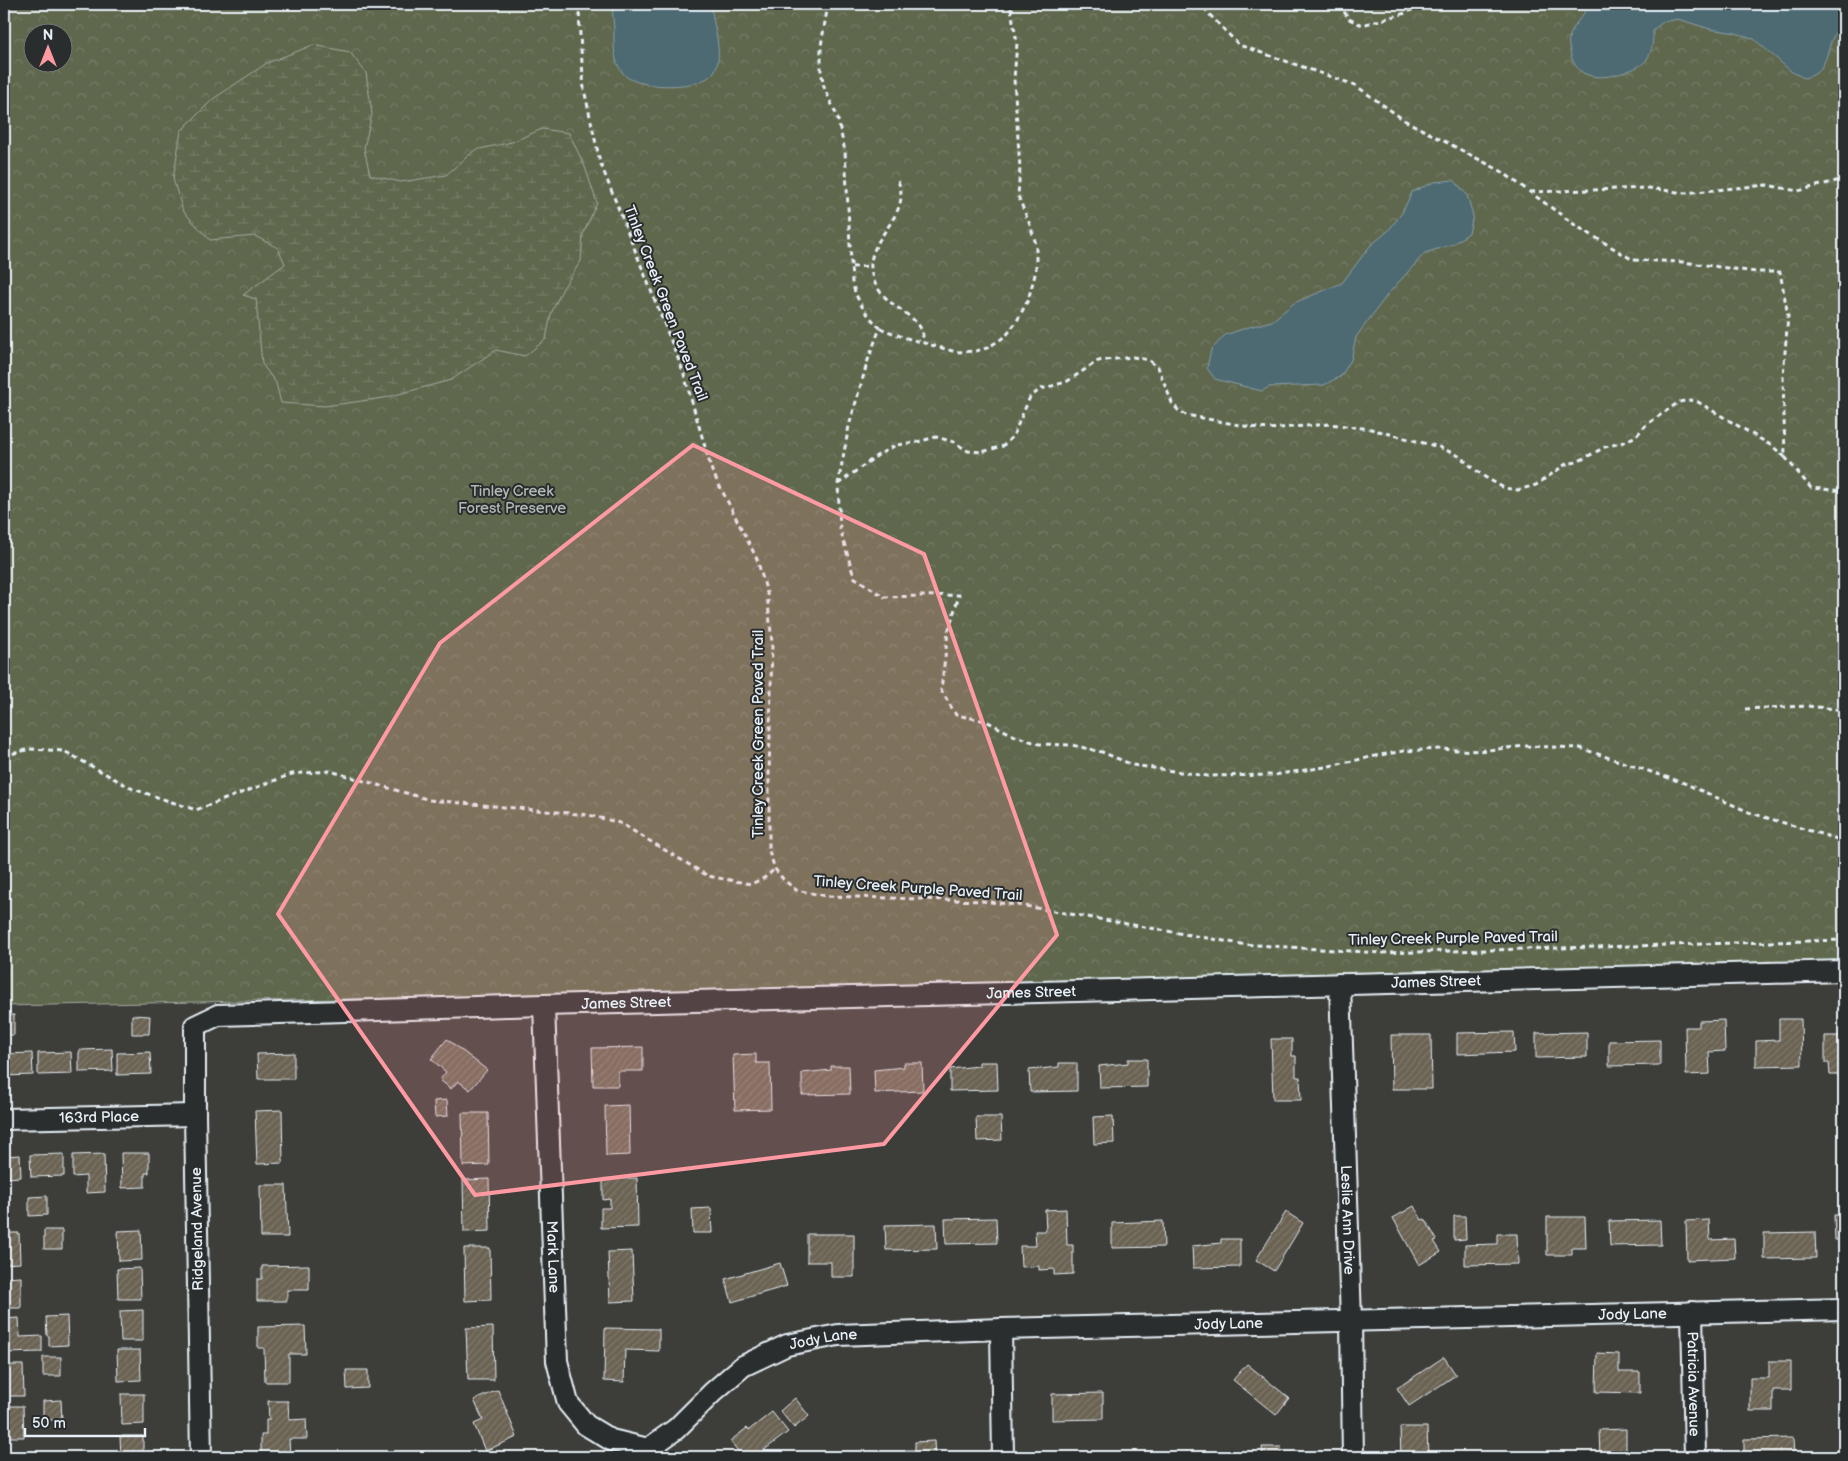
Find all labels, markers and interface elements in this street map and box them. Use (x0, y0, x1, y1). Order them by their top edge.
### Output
north arrow (22, 22, 72, 72)
text: N (43, 27, 53, 44)
street label: Tinley Creek Green Paved Trail (619, 203, 712, 404)
park label: Tinley Creek Forest Preserve (458, 482, 566, 518)
street label: Tinley Creek Green Paved Trail (749, 630, 768, 838)
street label: Tinley Creek Purple Paved Trail (813, 872, 1023, 905)
street label: Tinley Creek Purple Paved Trail (1348, 927, 1558, 950)
street label: James Street (1391, 971, 1482, 993)
street label: James Street (986, 982, 1077, 1003)
street label: James Street (581, 993, 672, 1014)
street label: 163rd Place (59, 1107, 139, 1128)
street label: Leslie Ann Drive (1336, 1165, 1358, 1275)
street label: Ridgeland Avenue (187, 1167, 208, 1291)
street label: Mark Lane (542, 1220, 564, 1293)
street label: Jody Lane (1598, 1304, 1667, 1325)
street label: Jody Lane (1194, 1314, 1263, 1334)
street label: Jody Lane (788, 1325, 858, 1354)
street label: Patricia Avenue (1682, 1331, 1704, 1437)
scale bar (25, 1406, 145, 1438)
text: 50 m (32, 1414, 66, 1433)

